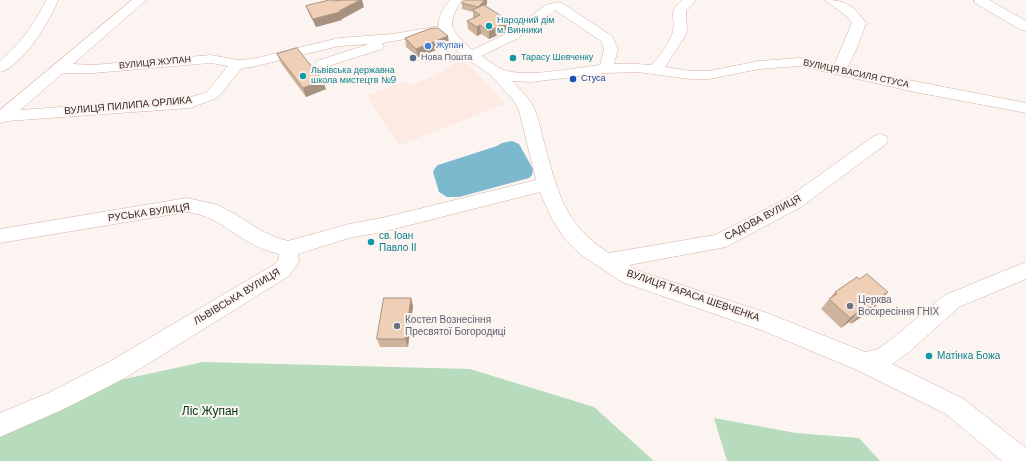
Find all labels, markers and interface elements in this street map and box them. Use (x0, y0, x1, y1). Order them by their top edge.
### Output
place label: Народний дім м. Винники (497, 16, 554, 37)
marker: Народний дім м. Винники (484, 21, 494, 31)
marker: Жупан (423, 41, 433, 51)
place label: Жупан (436, 41, 464, 51)
marker: Нова Пошта (408, 53, 418, 63)
place label: Нова Пошта (421, 53, 472, 63)
marker: Тарасу Шевченку (508, 53, 518, 63)
place label: Тарасу Шевченку (521, 53, 593, 63)
street label: ВУЛИЦЯ ЖУПАН (119, 54, 191, 72)
street label: ВУЛИЦЯ ВАСИЛЯ СТУСА (802, 57, 910, 91)
place label: Львівська державна школа мистецтв №9 (311, 66, 396, 87)
marker: Львівська державна школа мистецтв №9 (298, 71, 308, 81)
marker: Стуса (568, 74, 578, 84)
place label: Стуса (581, 74, 606, 84)
street label: ВУЛИЦЯ ПИЛИПА ОРЛИКА (64, 94, 192, 118)
street label: САДОВА ВУЛИЦЯ (723, 193, 803, 243)
street label: РУСЬКА ВУЛИЦЯ (107, 201, 191, 225)
place label: св. Іоан Павло ІІ (379, 230, 417, 254)
marker: св. Іоан Павло ІІ (366, 237, 376, 247)
street label: ЛЬВІВСЬКА ВУЛИЦЯ (192, 266, 282, 328)
street label: ВУЛИЦЯ ТАРАСА ШЕВЧЕНКА (625, 268, 761, 324)
place label: Церква Воскресіння ГНІХ (858, 294, 939, 318)
marker: Церква Воскресіння ГНІХ (845, 301, 855, 311)
place label: Костел Вознесіння Пресвятої Богородиці (405, 314, 506, 338)
marker: Костел Вознесіння Пресвятої Богородиці (392, 321, 402, 331)
place label: Матінка Божа (937, 350, 1000, 362)
marker: Матінка Божа (924, 351, 934, 361)
park label: Ліс Жупан (182, 405, 238, 419)

